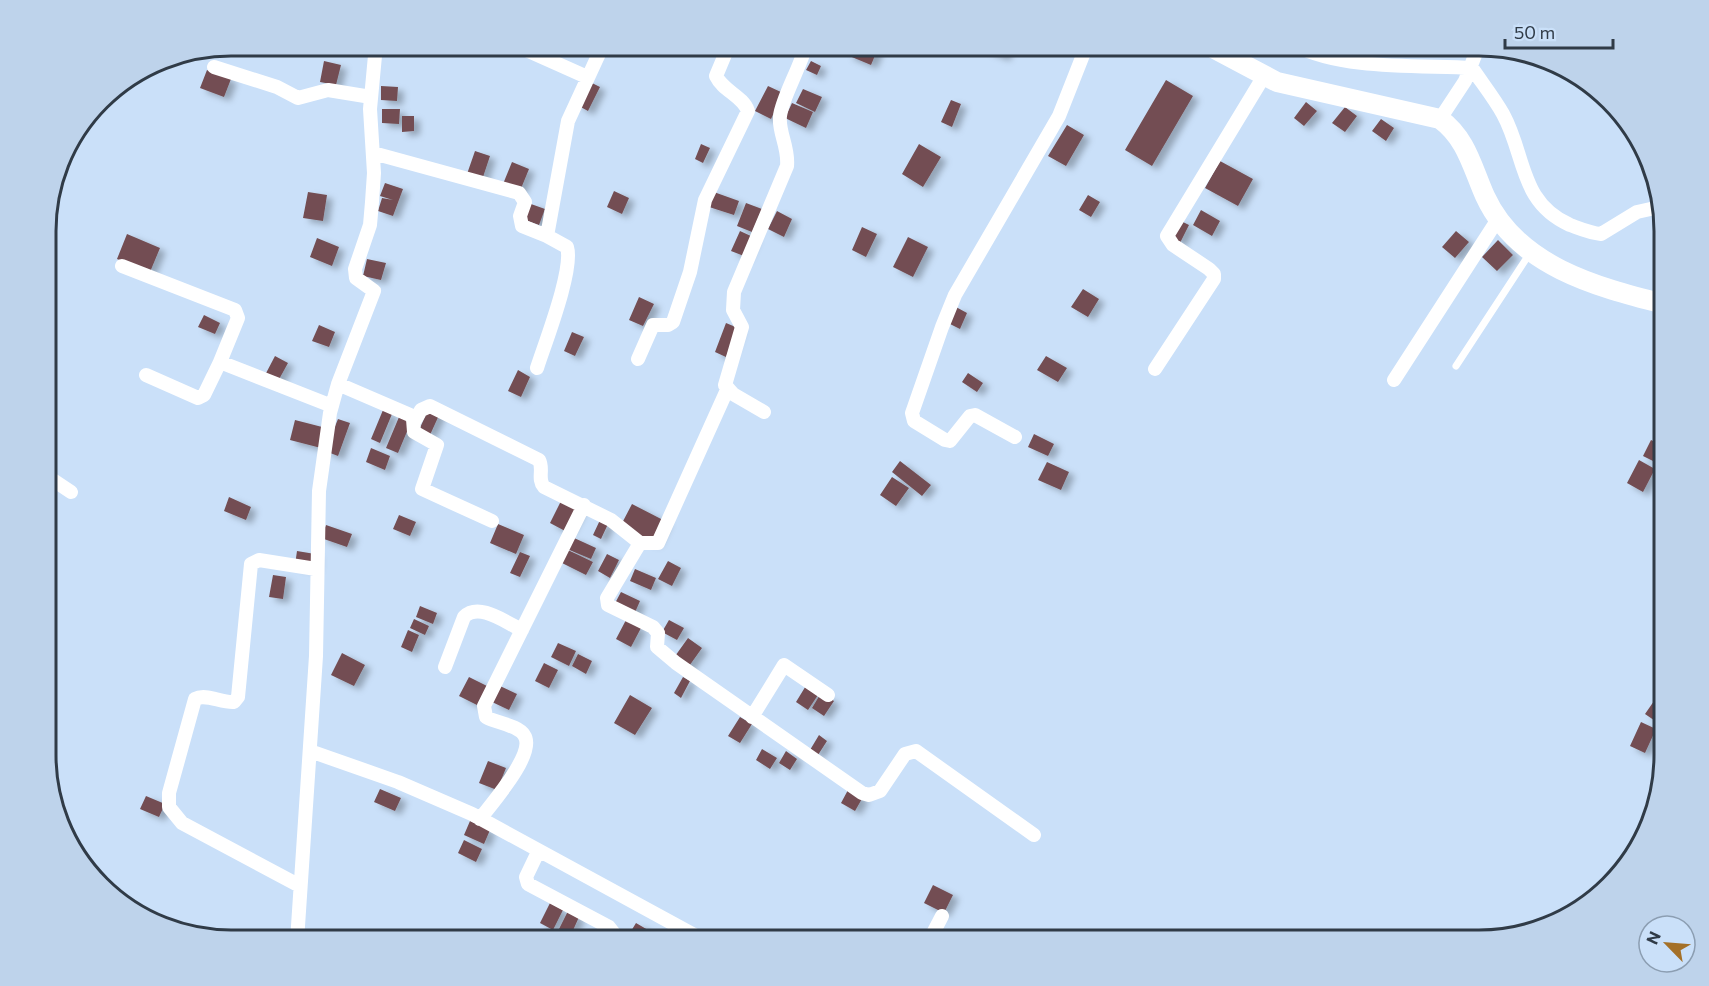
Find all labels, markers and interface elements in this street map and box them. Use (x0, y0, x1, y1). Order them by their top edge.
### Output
scale bar (1505, 12, 1613, 50)
text: 50 m (1514, 21, 1555, 43)
north arrow (1637, 914, 1697, 974)
text: N (1642, 928, 1664, 947)

